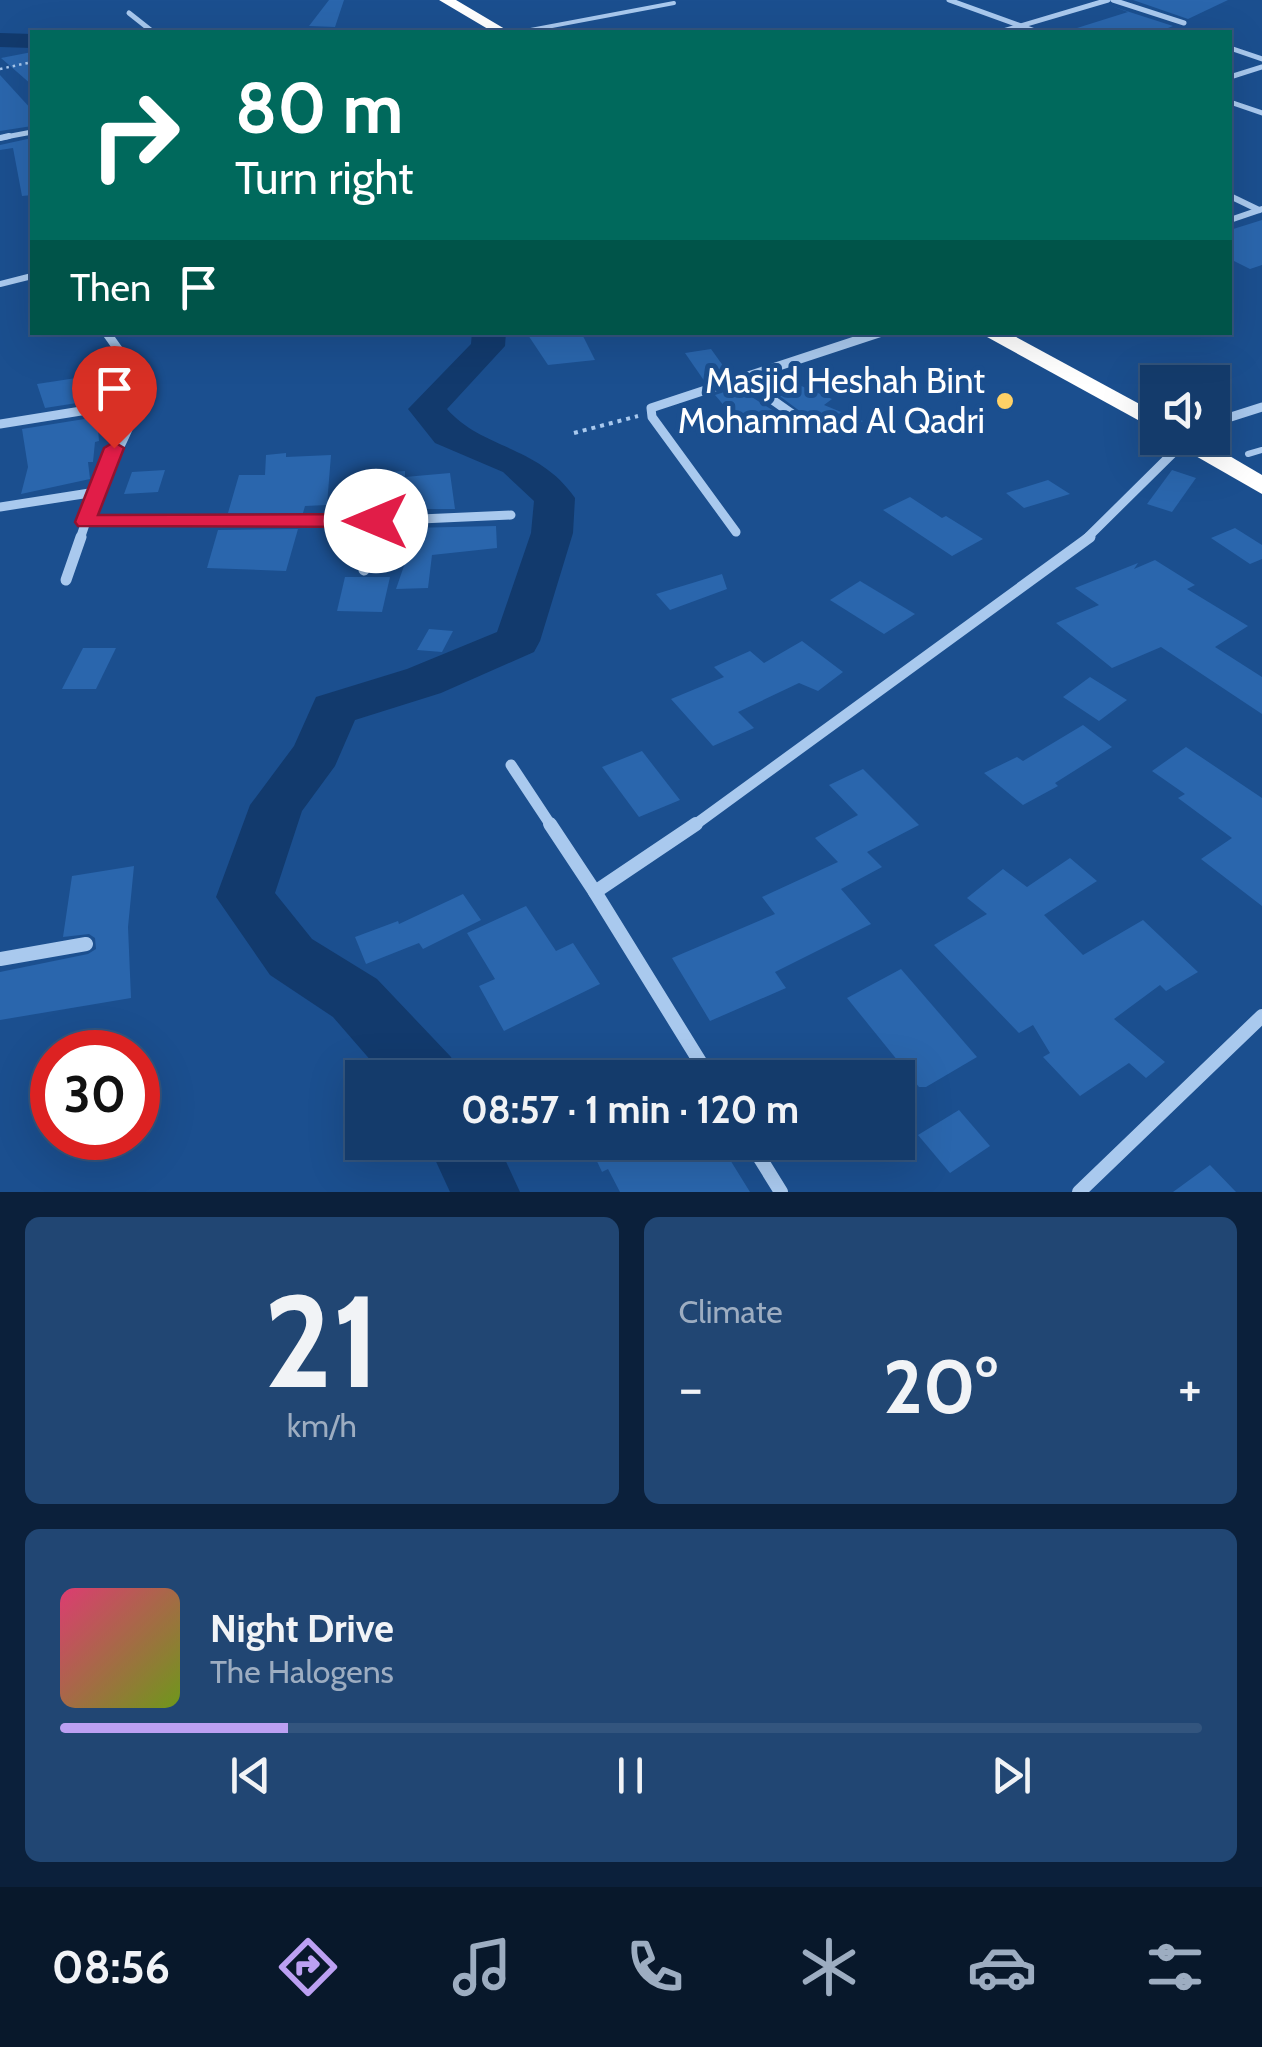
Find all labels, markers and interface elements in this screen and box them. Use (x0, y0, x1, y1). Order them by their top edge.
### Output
text: 80 m (235, 65, 403, 151)
icon: right (70, 70, 200, 200)
text: Turn right (235, 151, 414, 205)
icon: arrive (171, 260, 226, 315)
text: Then (70, 264, 151, 311)
pin (72, 346, 157, 449)
place label: Masjid Heshah Bint Mohammad Al Qadri (678, 359, 985, 442)
icon: arrive (87, 361, 142, 416)
map controls (1140, 365, 1230, 455)
button: sound (1140, 365, 1230, 455)
marker: Masjid Heshah Bint Mohammad Al Qadri (994, 390, 1016, 412)
position arrow (324, 469, 428, 573)
speed limit sign: 30 (30, 1030, 160, 1160)
text: 08:57 · 1 min · 120 m (461, 1086, 799, 1133)
text: 21 (263, 1262, 380, 1420)
text: Climate (679, 1292, 783, 1331)
text: 20° (883, 1341, 997, 1432)
text: − (679, 1354, 703, 1421)
text: + (1178, 1354, 1202, 1421)
text: km/h (287, 1406, 357, 1445)
text: Night Drive (210, 1605, 394, 1652)
text: The Halogens (210, 1652, 394, 1691)
icon: previous (223, 1748, 278, 1803)
icon: pause (603, 1748, 658, 1803)
icon: next (984, 1748, 1039, 1803)
icon: directions (273, 1932, 343, 2002)
icon: music (447, 1932, 517, 2002)
icon: phone (620, 1932, 690, 2002)
icon: climate (794, 1932, 864, 2002)
icon: car (967, 1932, 1037, 2002)
icon: filters (1140, 1932, 1210, 2002)
text: 08:56 (52, 1940, 170, 1994)

